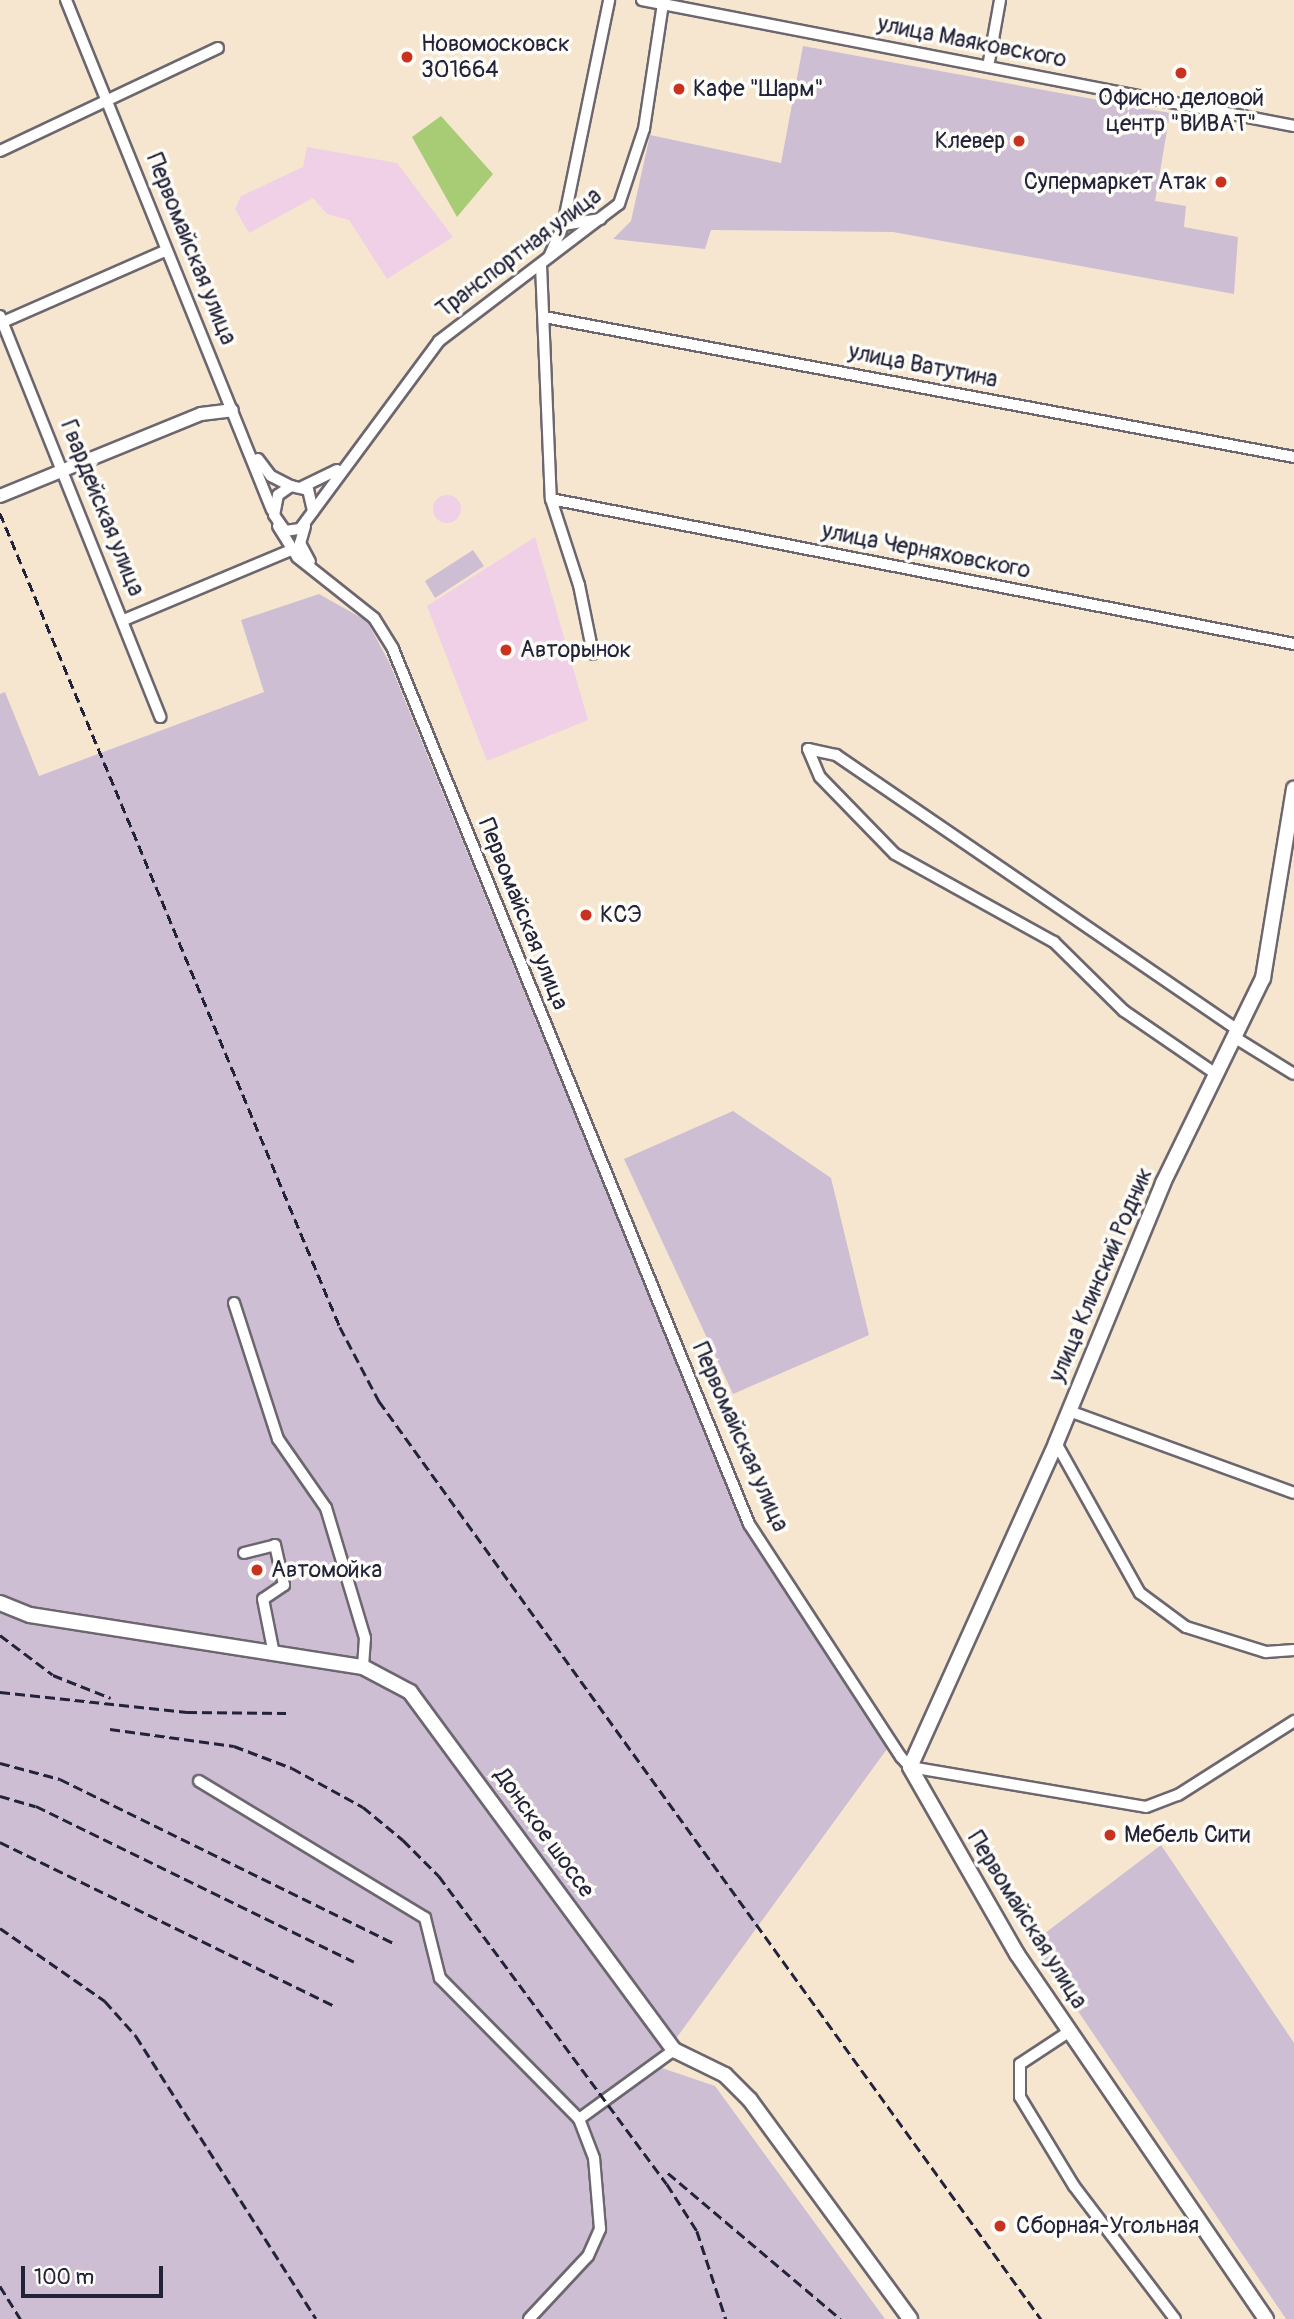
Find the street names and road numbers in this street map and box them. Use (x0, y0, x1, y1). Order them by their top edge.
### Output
street label: улица Маяковского (875, 10, 1069, 74)
street label: Первомайская улица (140, 149, 242, 349)
street label: Транспортная улица (431, 182, 607, 324)
street label: улица Ватутина (846, 338, 1000, 394)
street label: Гвардейская улица (54, 416, 150, 600)
street label: улица Черняховского (819, 517, 1033, 585)
street label: Первомайская улица (472, 814, 574, 1014)
street label: улица Клинский Родник (1043, 1164, 1159, 1386)
street label: Первомайская улица (686, 1338, 794, 1536)
street label: Донское шоссе (488, 1763, 600, 1903)
street label: Первомайская улица (961, 1826, 1093, 2014)

